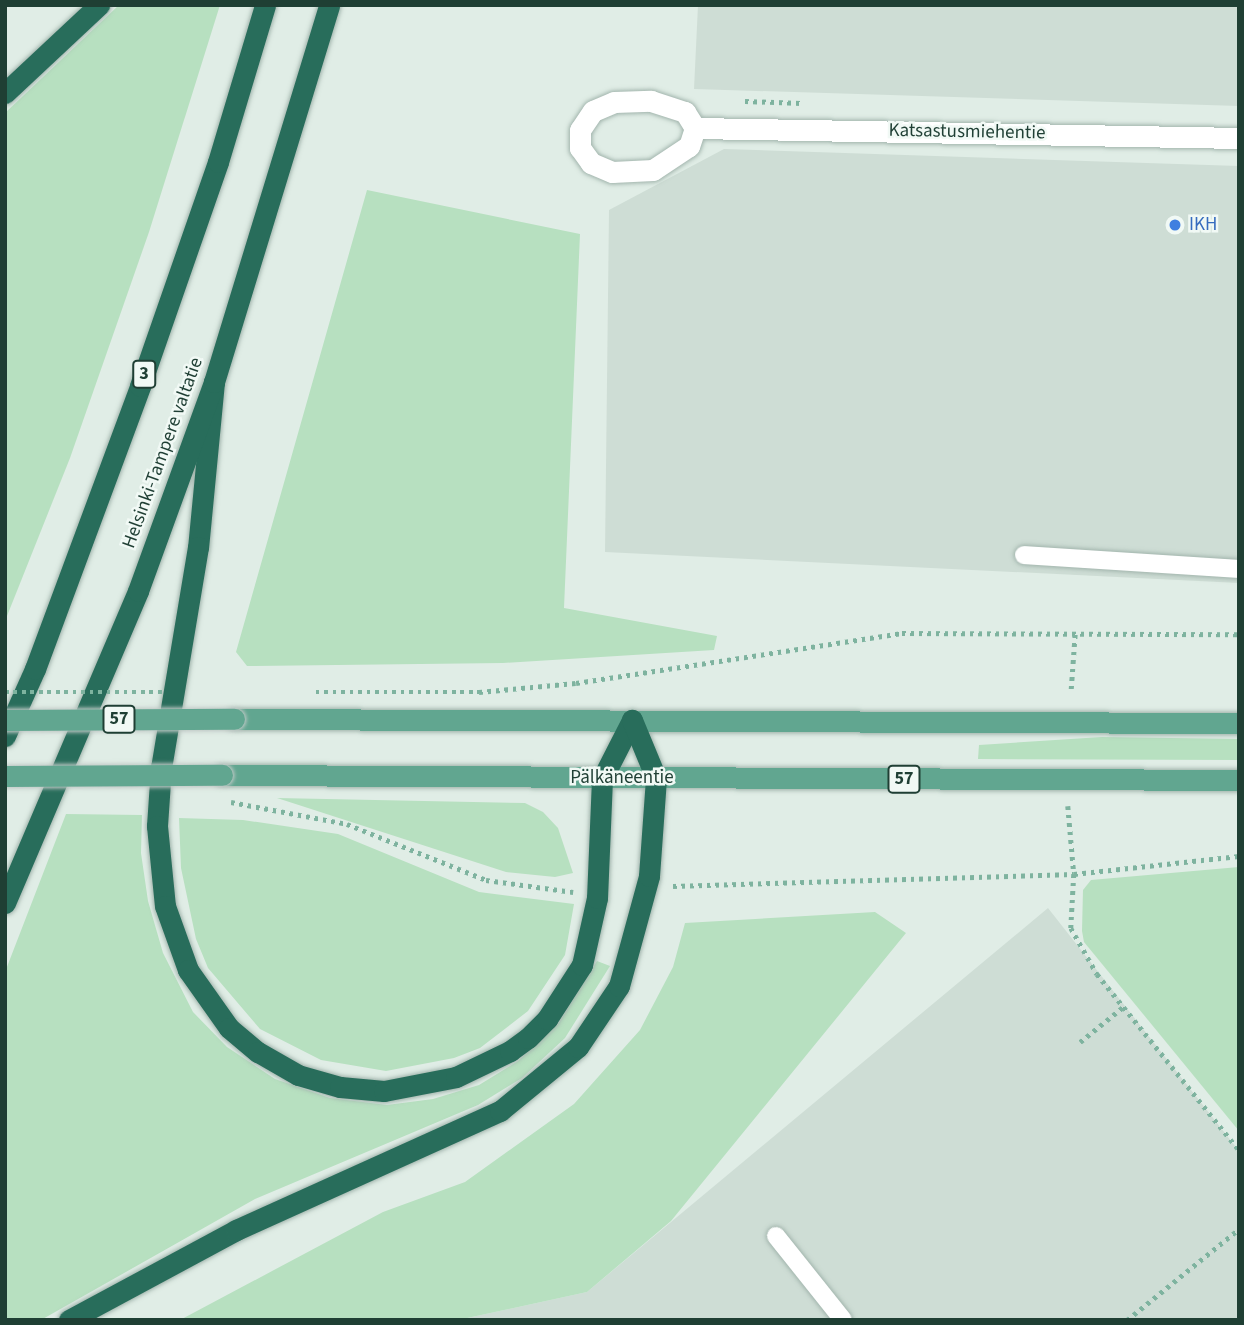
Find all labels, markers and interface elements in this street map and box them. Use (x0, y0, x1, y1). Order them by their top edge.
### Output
street label: Katsastusmiehentie (888, 119, 1046, 145)
place label: IKH (1189, 214, 1217, 236)
marker: IKH (1167, 217, 1183, 233)
street label: Helsinki-Tampere valtatie (118, 355, 208, 551)
road number: 3 (132, 360, 156, 388)
road number: 57 (102, 704, 136, 734)
road number: 57 (886, 764, 922, 794)
street label: Pälkäneentie (570, 767, 674, 789)

